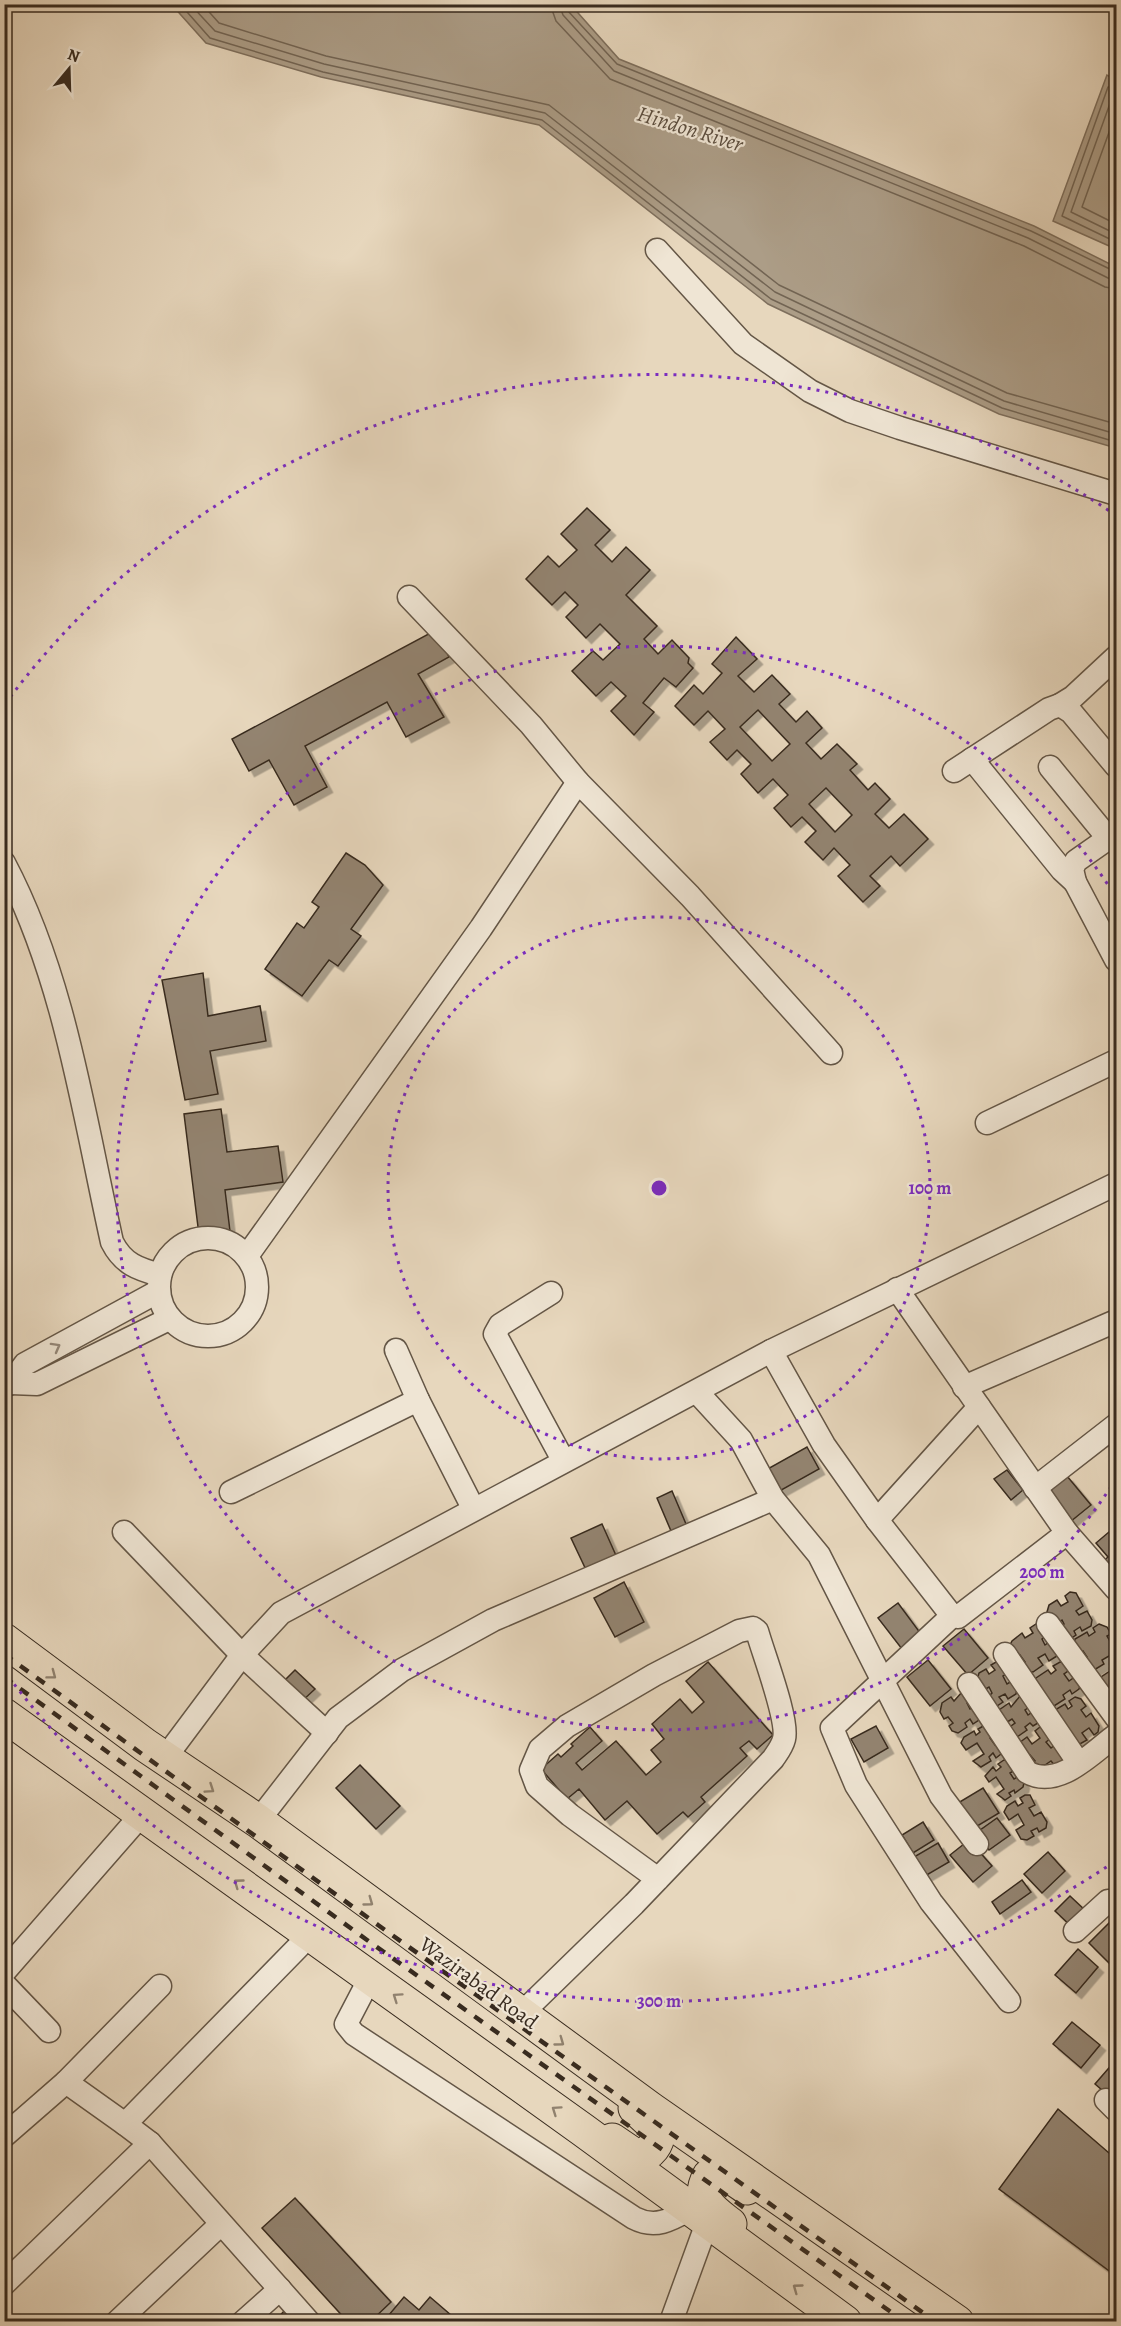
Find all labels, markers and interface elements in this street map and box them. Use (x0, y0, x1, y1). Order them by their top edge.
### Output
north arrow (39, 39, 99, 99)
text: N (64, 43, 83, 68)
water label: Hindon River (633, 99, 748, 160)
text: 100 m (909, 1176, 951, 1200)
centre of rings (649, 1178, 669, 1198)
one-way arrow (50, 1343, 60, 1354)
text: 200 m (1019, 1560, 1065, 1584)
one-way arrow (45, 1668, 56, 1679)
one-way arrow (203, 1782, 214, 1793)
one-way arrow (234, 1880, 245, 1891)
one-way arrow (362, 1895, 373, 1906)
street label: Wazirabad Road (413, 1930, 545, 2036)
text: 300 m (637, 1989, 681, 2013)
one-way arrow (392, 1993, 403, 2004)
one-way arrow (553, 2035, 564, 2046)
one-way arrow (551, 2106, 562, 2117)
one-way arrow (793, 2284, 804, 2295)

